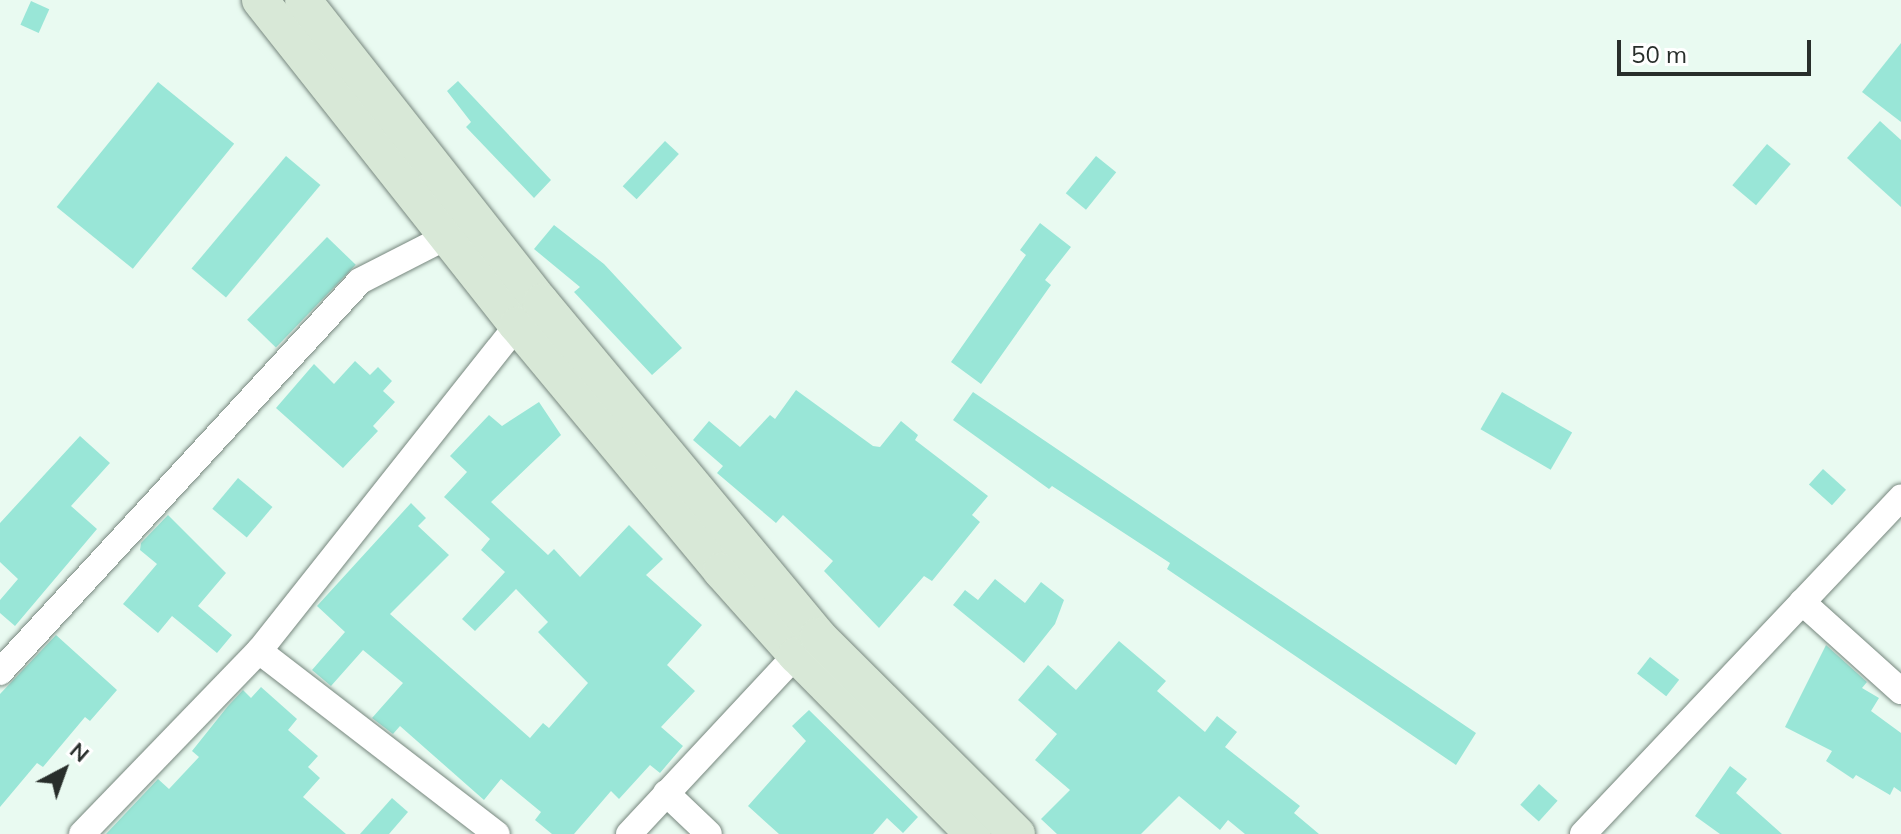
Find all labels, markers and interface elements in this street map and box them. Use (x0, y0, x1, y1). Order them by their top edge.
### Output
scale bar (1621, 24, 1815, 74)
text: 50 m (1631, 39, 1687, 69)
north arrow (24, 730, 104, 810)
text: N (64, 736, 95, 768)

